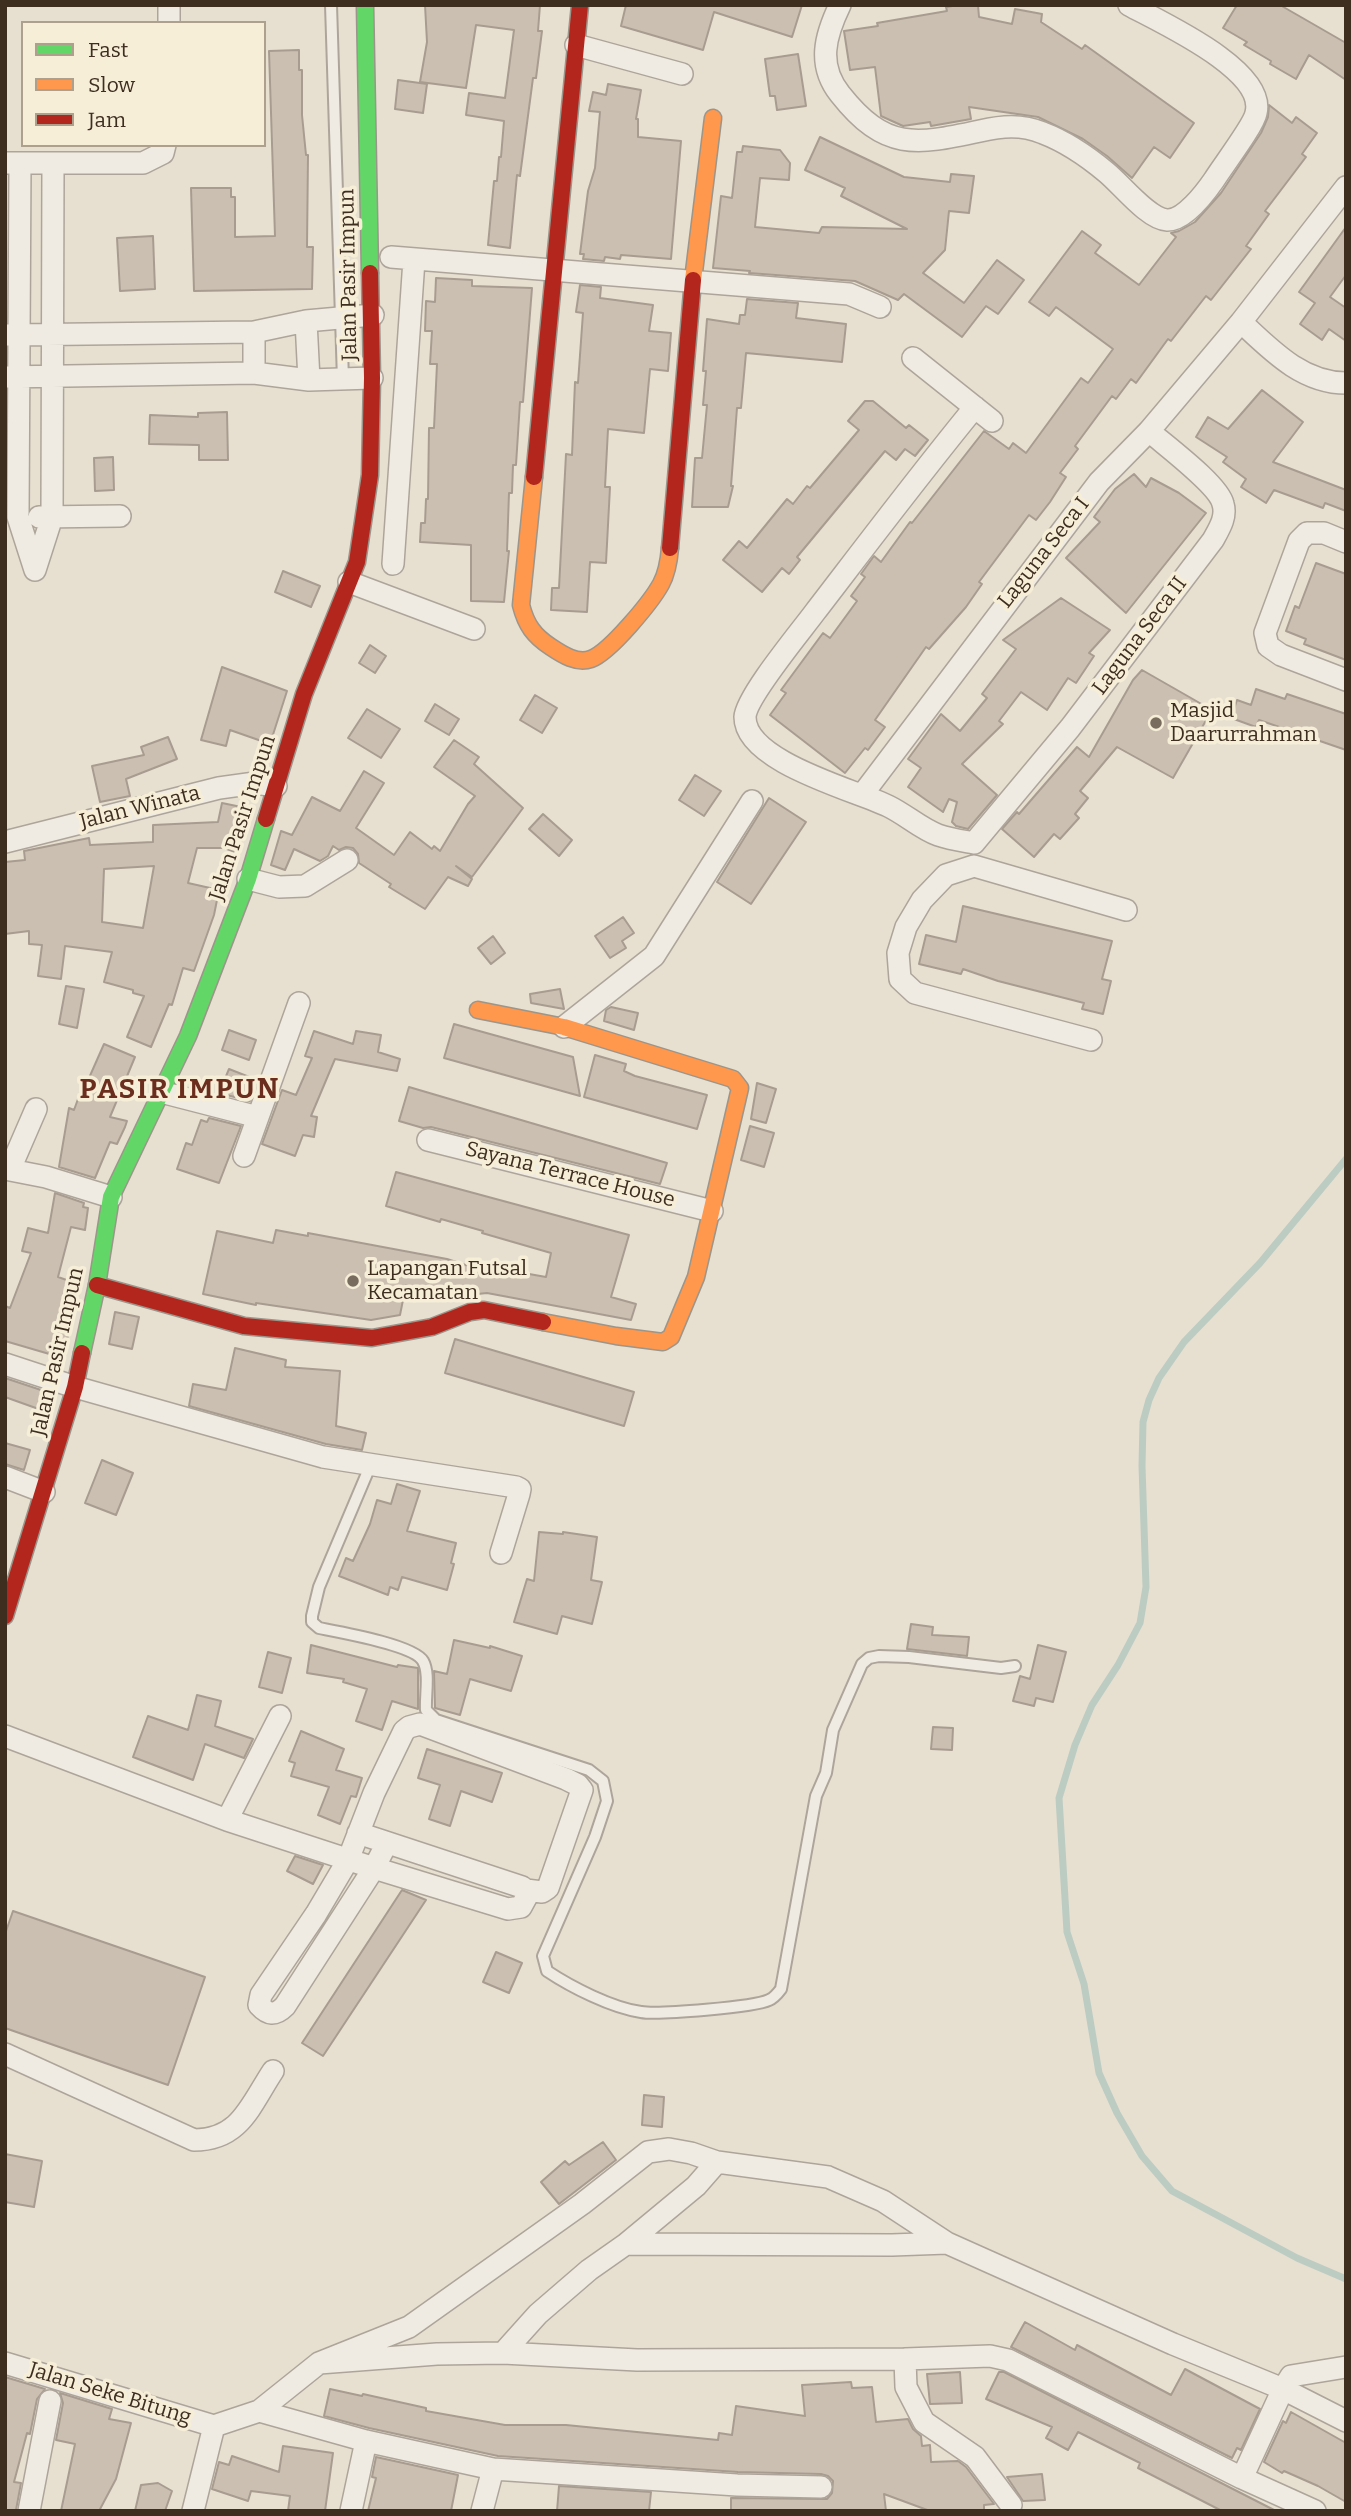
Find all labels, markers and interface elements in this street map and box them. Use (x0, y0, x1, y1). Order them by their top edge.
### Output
legend (21, 21, 266, 147)
text: Fast (88, 37, 128, 63)
text: Slow (88, 72, 135, 98)
text: Jam (88, 107, 126, 133)
street label: Jalan Pasir Impun (335, 189, 363, 361)
street label: Laguna Seca I (993, 493, 1095, 613)
street label: Laguna Seca II (1087, 572, 1193, 700)
place label: Masjid Daarurrahman (1170, 698, 1317, 748)
marker: Masjid Daarurrahman (1148, 715, 1164, 731)
street label: Jalan Pasir Impun (204, 732, 282, 904)
street label: Jalan Winata (77, 781, 203, 835)
district label: PASIR IMPUN (81, 1073, 279, 1107)
street label: Sayana Terrace House (463, 1137, 677, 1213)
place label: Lapangan Futsal Kecamatan (367, 1256, 527, 1306)
street label: Jalan Pasir Impun (26, 1265, 90, 1439)
marker: Lapangan Futsal Kecamatan (345, 1273, 361, 1289)
street label: Jalan Seke Bitung (26, 2357, 194, 2431)

